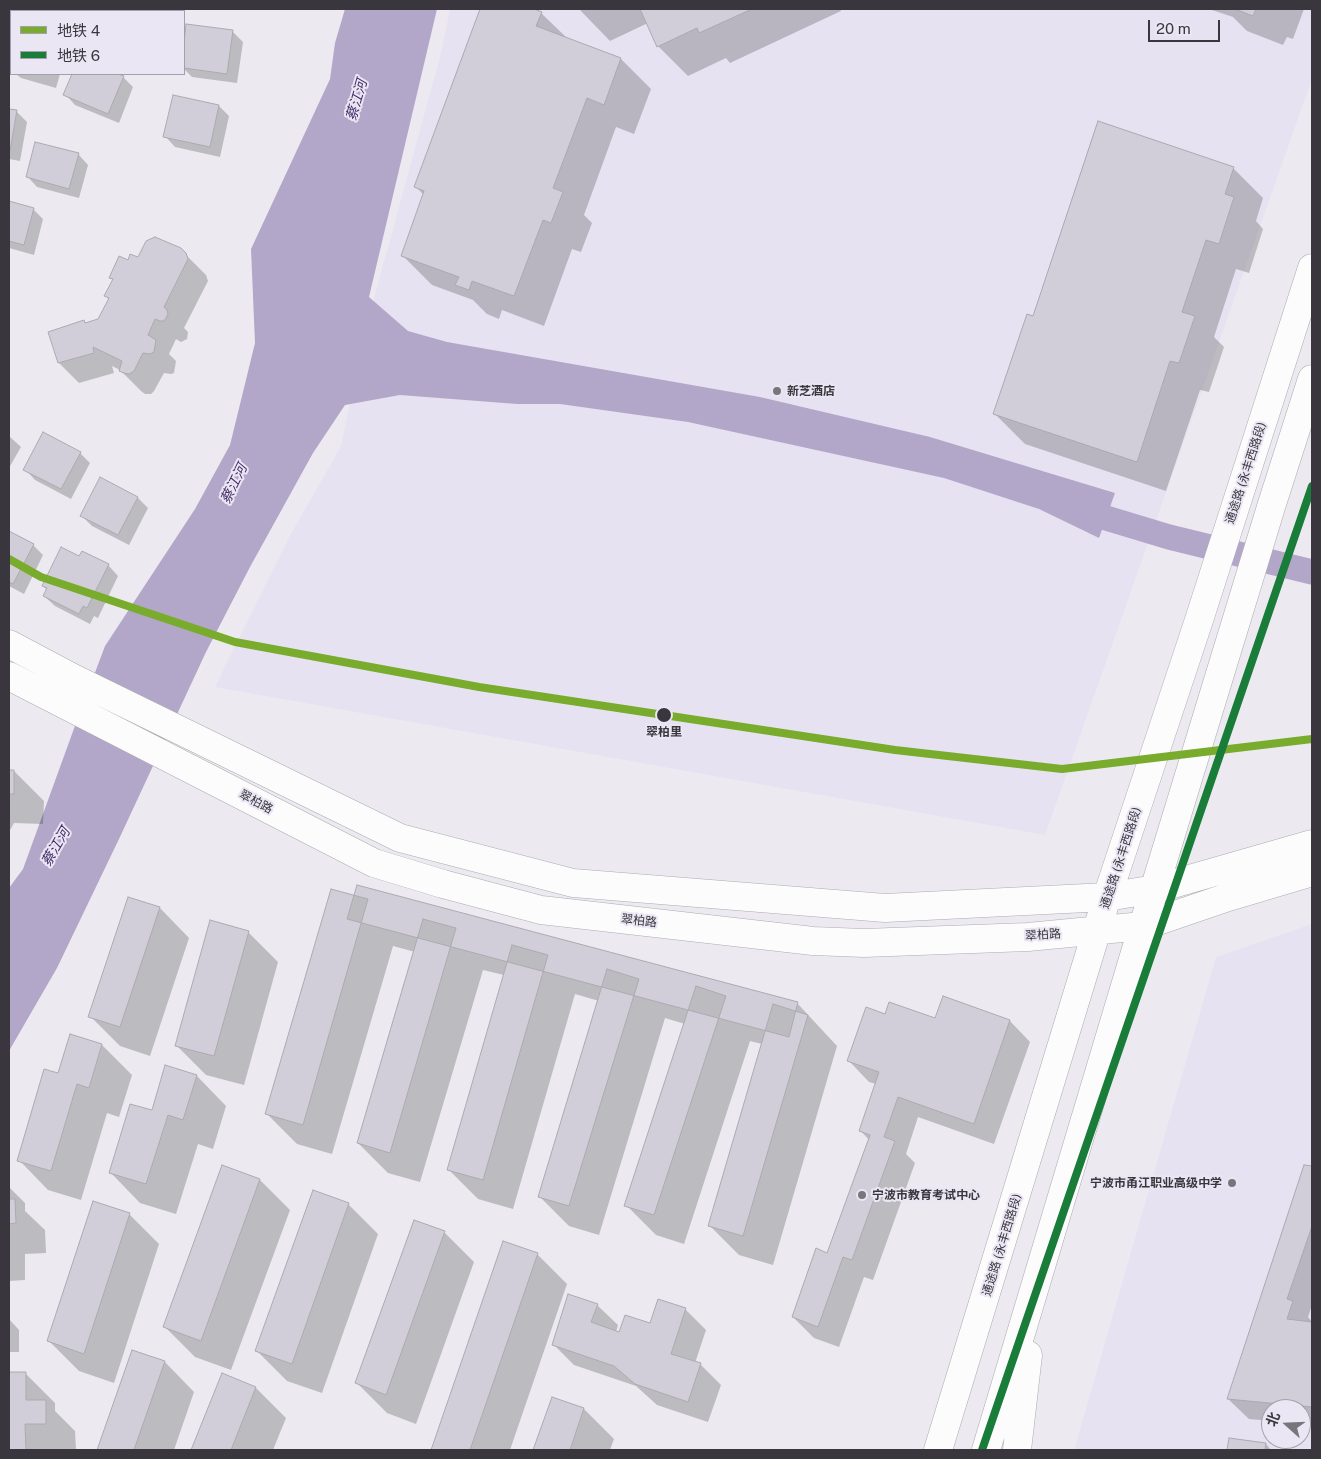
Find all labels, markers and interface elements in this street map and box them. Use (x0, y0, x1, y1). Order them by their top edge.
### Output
legend (10, 10, 185, 75)
scale bar (1151, 10, 1224, 42)
text: 20 m (1156, 20, 1191, 37)
text: 地铁 4 (57, 22, 100, 39)
text: 地铁 6 (57, 47, 100, 64)
water label: 蔡江河 (343, 77, 371, 123)
place label: 新芝酒店 (787, 384, 835, 398)
marker: 新芝酒店 (771, 385, 783, 397)
street label: 通途路 (永丰西路段) (1223, 420, 1269, 526)
water label: 蔡江河 (217, 461, 251, 507)
marker: 翠柏里 (655, 706, 673, 724)
place label: 翠柏里 (646, 725, 682, 739)
street label: 翠柏路 (237, 787, 275, 817)
street label: 通途路 (永丰西路段) (1098, 805, 1144, 911)
water label: 蔡江河 (38, 825, 74, 869)
street label: 翠柏路 (620, 912, 658, 930)
street label: 翠柏路 (1025, 927, 1061, 943)
place label: 宁波市甬江职业高级中学 (1090, 1176, 1222, 1190)
marker: 宁波市甬江职业高级中学 (1226, 1177, 1238, 1189)
place label: 宁波市教育考试中心 (872, 1188, 980, 1202)
marker: 宁波市教育考试中心 (856, 1189, 868, 1201)
street label: 通途路 (永丰西路段) (980, 1192, 1024, 1298)
north arrow (1261, 1399, 1311, 1449)
text: 北 (1263, 1410, 1283, 1429)

